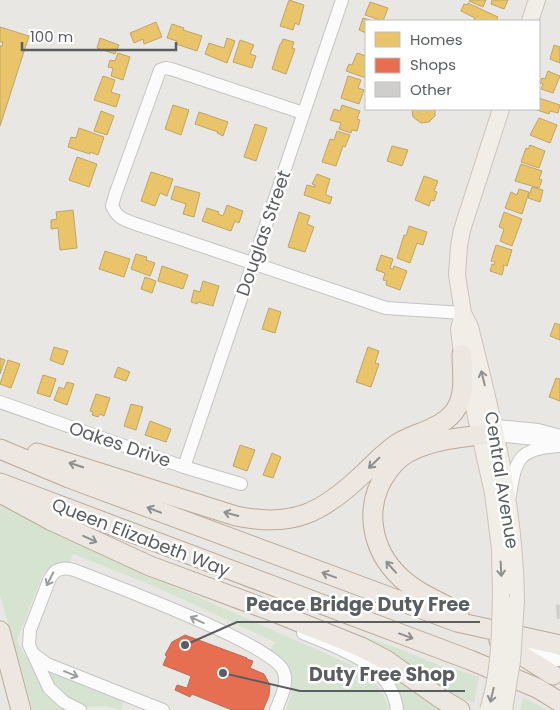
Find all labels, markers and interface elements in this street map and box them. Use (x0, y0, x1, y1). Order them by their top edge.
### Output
scale bar (22, 20, 176, 52)
legend (365, 20, 540, 110)
text: 100 m (30, 26, 73, 47)
text: Homes (410, 29, 463, 50)
text: Shops (410, 54, 456, 75)
text: Other (410, 79, 452, 100)
street label: Douglas Street (230, 167, 296, 299)
one-way arrow (478, 370, 487, 386)
street label: Central Avenue (479, 409, 525, 551)
street label: Oakes Drive (66, 415, 174, 473)
one-way arrow (368, 457, 381, 469)
one-way arrow (68, 460, 84, 470)
street label: Queen Elizabeth Way (48, 491, 234, 583)
one-way arrow (146, 505, 162, 514)
one-way arrow (223, 509, 239, 519)
one-way arrow (82, 535, 97, 544)
one-way arrow (386, 561, 397, 574)
one-way arrow (496, 561, 505, 577)
one-way arrow (322, 570, 338, 579)
one-way arrow (45, 572, 55, 587)
callout: Peace Bridge Duty Free (237, 588, 480, 622)
text: Peace Bridge Duty Free (246, 591, 470, 618)
one-way arrow (190, 615, 205, 625)
one-way arrow (398, 631, 413, 641)
callout: Duty Free Shop (300, 657, 465, 691)
text: Duty Free Shop (309, 661, 455, 688)
one-way arrow (63, 669, 78, 679)
one-way arrow (487, 686, 496, 702)

